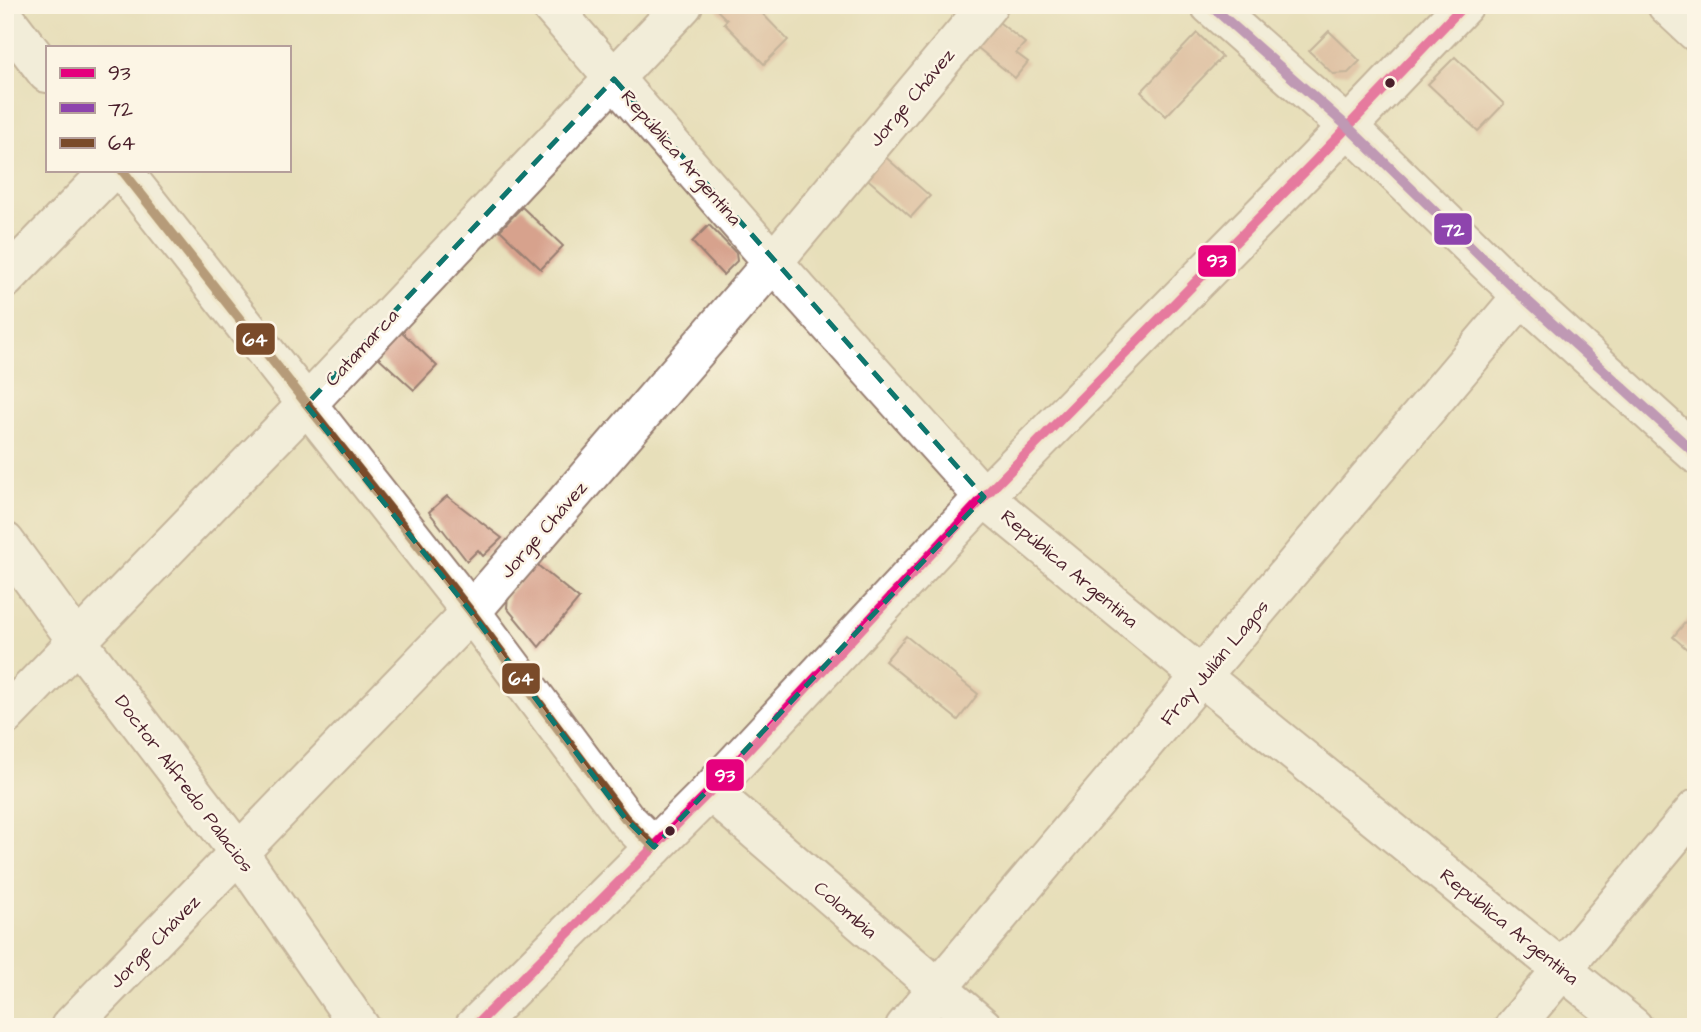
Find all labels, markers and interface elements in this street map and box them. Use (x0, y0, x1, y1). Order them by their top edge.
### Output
street label: Jorge Chávez (863, 42, 963, 154)
legend (46, 46, 290, 172)
text: 93 (108, 59, 131, 88)
unlabelled marker (1383, 76, 1397, 90)
street label: República Argentina (614, 84, 748, 233)
text: 72 (108, 95, 133, 124)
text: 64 (108, 129, 135, 158)
line badge: 72 (1433, 212, 1473, 246)
text: 72 (1441, 217, 1464, 244)
line badge: 93 (1197, 244, 1237, 278)
text: 93 (1207, 248, 1228, 275)
street label: Catamarca (319, 303, 405, 393)
line badge: 64 (235, 322, 276, 356)
text: 64 (243, 327, 267, 354)
street label: Jorge Chávez (494, 475, 595, 585)
street label: República Argentina (994, 504, 1144, 636)
street label: Fray Julián Lagos (1154, 594, 1277, 732)
line badge: 64 (501, 662, 541, 695)
text: 64 (509, 666, 533, 693)
street label: Doctor Alfredo Palacios (108, 689, 260, 878)
line badge: 93 (705, 758, 745, 792)
text: 93 (715, 763, 736, 790)
unlabelled marker (663, 824, 677, 838)
street label: República Argentina (1433, 863, 1585, 993)
street label: Colombia (808, 875, 883, 945)
street label: Jorge Chávez (103, 889, 208, 996)

